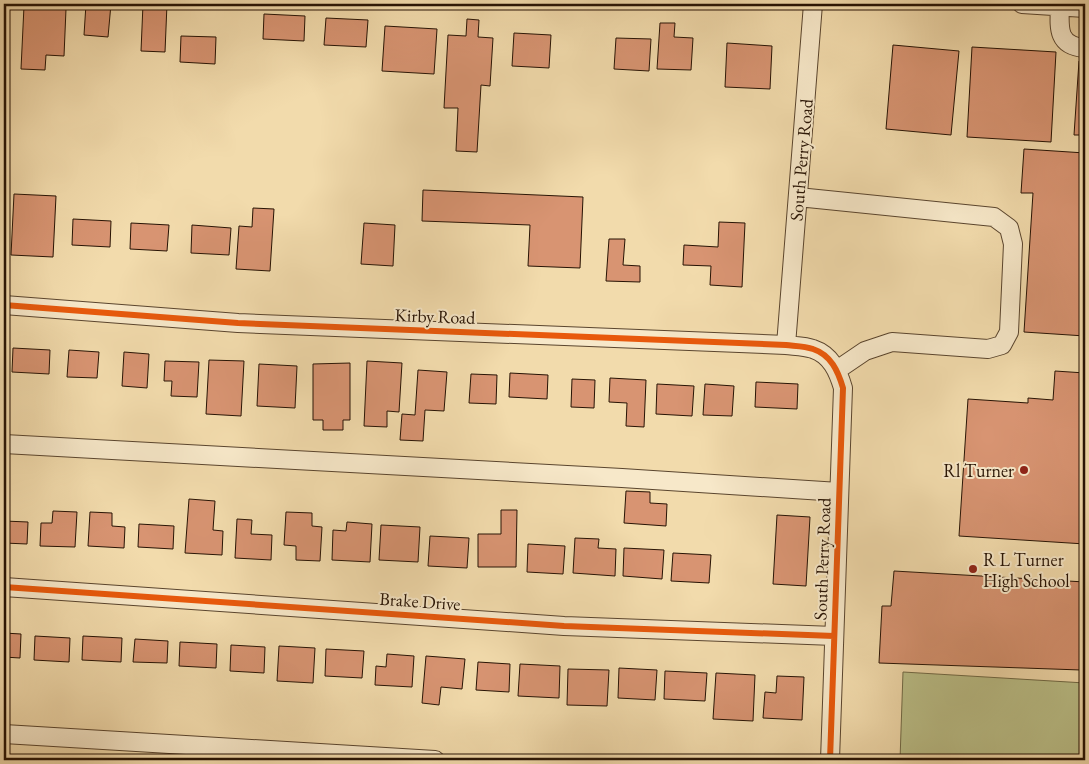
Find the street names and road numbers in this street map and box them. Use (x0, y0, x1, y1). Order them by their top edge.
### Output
street label: South Perry Road (784, 97, 818, 222)
street label: Kirby Road (394, 303, 477, 329)
street label: South Perry Road (808, 496, 836, 621)
street label: Brake Drive (379, 587, 461, 615)

